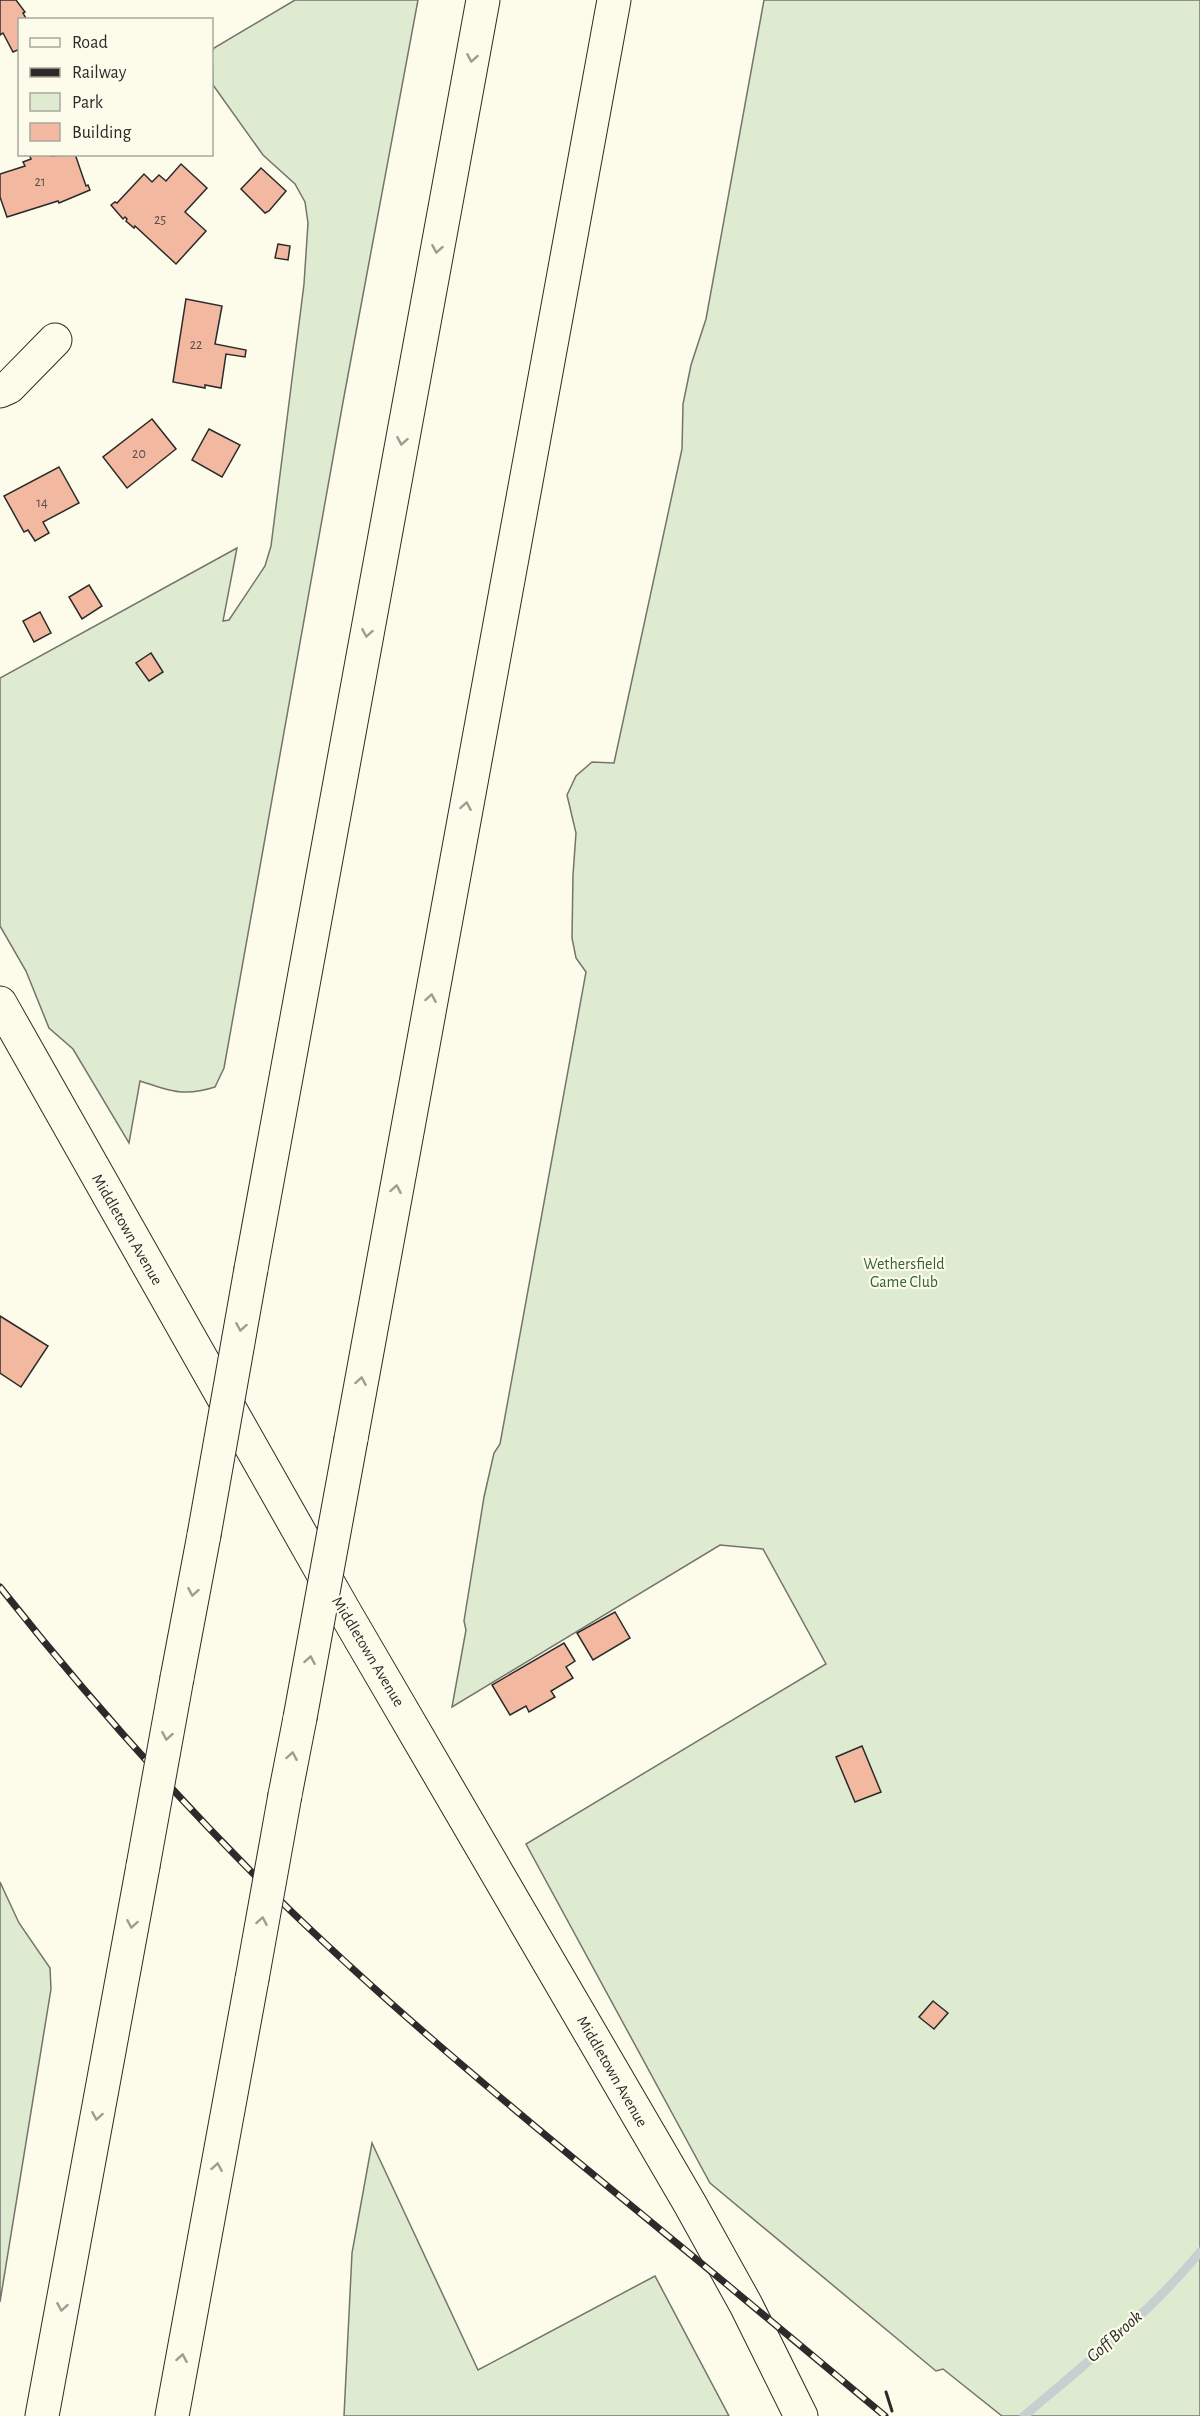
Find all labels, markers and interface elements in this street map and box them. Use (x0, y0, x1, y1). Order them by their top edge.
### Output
legend (18, 18, 213, 156)
text: Road (72, 34, 108, 52)
one-way arrow (466, 52, 479, 62)
text: Railway (72, 64, 127, 82)
text: Park (72, 94, 104, 112)
text: Building (72, 124, 132, 142)
house number: 21 (34, 175, 46, 189)
house number: 25 (154, 213, 166, 227)
one-way arrow (431, 244, 444, 254)
house number: 22 (190, 338, 202, 352)
one-way arrow (396, 436, 409, 446)
house number: 20 (132, 447, 146, 461)
house number: 14 (36, 496, 48, 510)
one-way arrow (361, 628, 374, 638)
one-way arrow (460, 801, 472, 810)
one-way arrow (425, 993, 437, 1002)
street label: Middletown Avenue (89, 1171, 165, 1288)
one-way arrow (389, 1185, 402, 1195)
park label: Wethersfield Game Club (863, 1256, 945, 1290)
one-way arrow (235, 1321, 248, 1331)
one-way arrow (354, 1376, 367, 1386)
one-way arrow (187, 1587, 200, 1597)
street label: Middletown Avenue (329, 1594, 407, 1709)
one-way arrow (303, 1656, 316, 1666)
one-way arrow (161, 1730, 174, 1740)
one-way arrow (286, 1752, 298, 1761)
one-way arrow (256, 1916, 268, 1926)
one-way arrow (126, 1918, 139, 1928)
street label: Middletown Avenue (574, 2013, 650, 2130)
one-way arrow (91, 2110, 104, 2120)
one-way arrow (211, 2162, 223, 2171)
one-way arrow (56, 2302, 69, 2312)
water label: Goff Brook (1084, 2307, 1146, 2366)
one-way arrow (176, 2354, 188, 2363)

